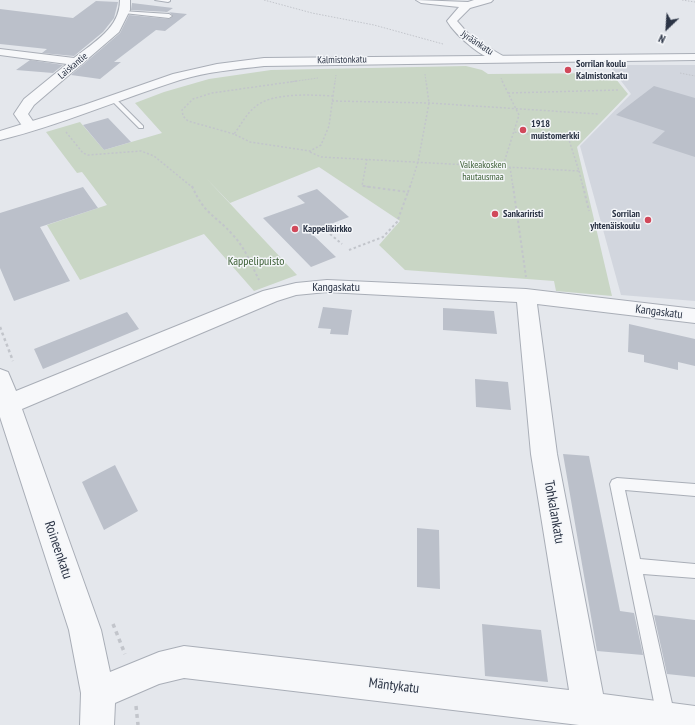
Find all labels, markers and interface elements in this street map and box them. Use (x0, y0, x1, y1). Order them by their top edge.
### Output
north arrow (647, 8, 687, 48)
street label: Jyräänkatu (459, 28, 495, 58)
text: N (656, 31, 668, 46)
street label: Laiskantie (56, 50, 90, 82)
street label: Kalmistonkatu (317, 54, 367, 66)
place label: Sorrilan koulu Kalmistonkatu (576, 58, 627, 82)
marker: Sorrilan koulu Kalmistonkatu (563, 65, 573, 75)
place label: 1918 muistomerkki (531, 118, 580, 142)
marker: 1918 muistomerkki (518, 125, 528, 135)
park label: Valkeakosken hautausmaa (460, 159, 506, 182)
place label: Sankariristi (503, 208, 543, 220)
place label: Sorrilan yhtenäiskoulu (590, 208, 640, 232)
marker: Sankariristi (490, 209, 500, 219)
marker: Sorrilan yhtenäiskoulu (643, 215, 653, 225)
place label: Kappelikirkko (303, 223, 352, 235)
marker: Kappelikirkko (290, 224, 300, 234)
park label: Kappelipuisto (228, 255, 284, 269)
street label: Kangaskatu (312, 281, 360, 295)
street label: Kangaskatu (634, 302, 684, 322)
street label: Tohkalankatu (540, 479, 568, 545)
street label: Roineenkatu (40, 519, 76, 581)
street label: Mäntykatu (368, 675, 420, 697)

